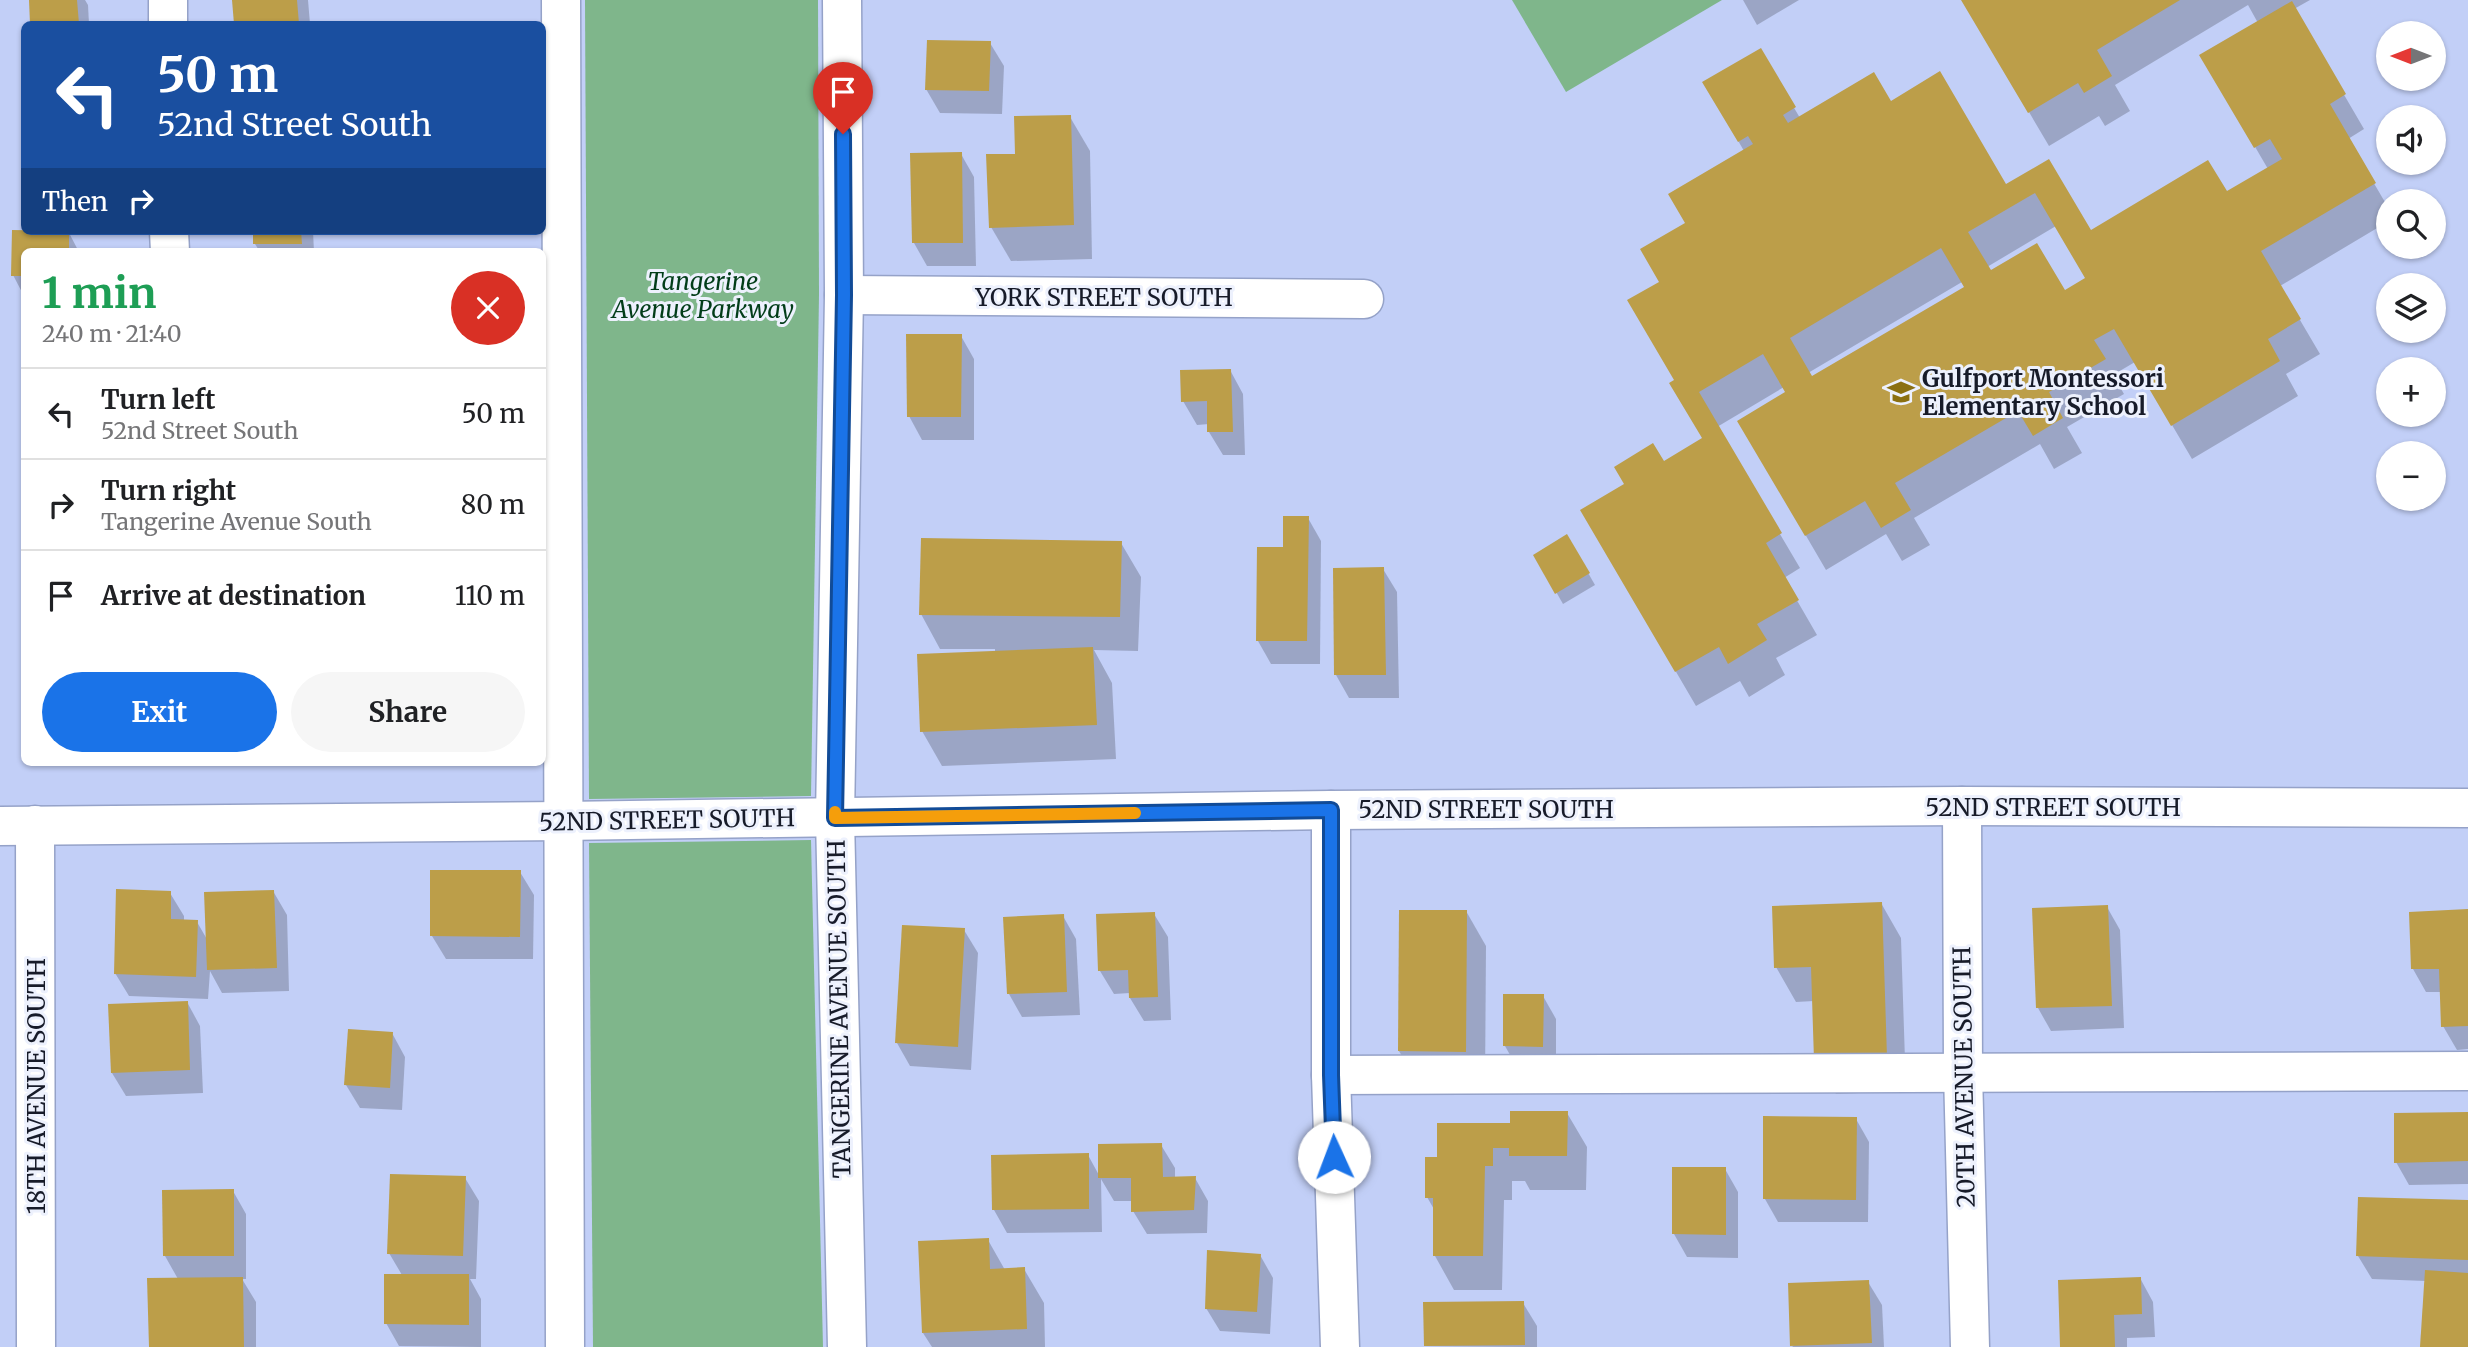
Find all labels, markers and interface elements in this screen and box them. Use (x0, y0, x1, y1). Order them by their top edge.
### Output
north arrow (2376, 21, 2446, 91)
map controls (2376, 21, 2446, 511)
text: 50 m (157, 44, 278, 105)
icon: left (42, 49, 133, 140)
pin (813, 62, 873, 134)
icon: arrive (824, 73, 862, 111)
text: 52nd Street South (157, 105, 432, 145)
button: sound (2376, 105, 2446, 175)
icon: right (122, 182, 160, 220)
text: Then (42, 185, 108, 218)
button: search (2376, 189, 2446, 259)
park label: Tangerine Avenue Parkway (610, 266, 794, 325)
text: 1 min (42, 267, 156, 319)
button: close (451, 271, 525, 345)
button: layers (2376, 273, 2446, 343)
street label: YORK STREET SOUTH (974, 282, 1233, 313)
text: 240 m · 21:40 (42, 319, 181, 348)
button: + (2376, 357, 2446, 427)
place label: Gulfport Montessori Elementary School (1922, 363, 2164, 422)
school or university icon: Gulfport Montessori Elementary School (1886, 377, 1916, 407)
text: Turn left (101, 383, 215, 416)
icon: left (42, 395, 80, 433)
text: 50 m (461, 397, 525, 430)
text: 52nd Street South (101, 416, 298, 445)
button: − (2376, 441, 2446, 511)
text: Turn right (101, 474, 236, 507)
icon: right (42, 486, 80, 524)
text: 80 m (461, 488, 525, 521)
text: Tangerine Avenue South (101, 507, 372, 536)
icon: arrive (42, 577, 80, 615)
text: Arrive at destination (101, 579, 366, 612)
text: 110 m (455, 579, 525, 612)
button: Exit (42, 672, 277, 752)
button: Share (291, 672, 525, 752)
street label: 52ND STREET SOUTH (1925, 792, 2181, 823)
street label: 52ND STREET SOUTH (1358, 794, 1614, 825)
street label: 52ND STREET SOUTH (539, 802, 795, 838)
street label: TANGERINE AVENUE SOUTH (821, 839, 857, 1179)
street label: 20TH AVENUE SOUTH (1946, 946, 1982, 1208)
street label: 18TH AVENUE SOUTH (21, 958, 52, 1214)
position arrow (1297, 1120, 1371, 1194)

